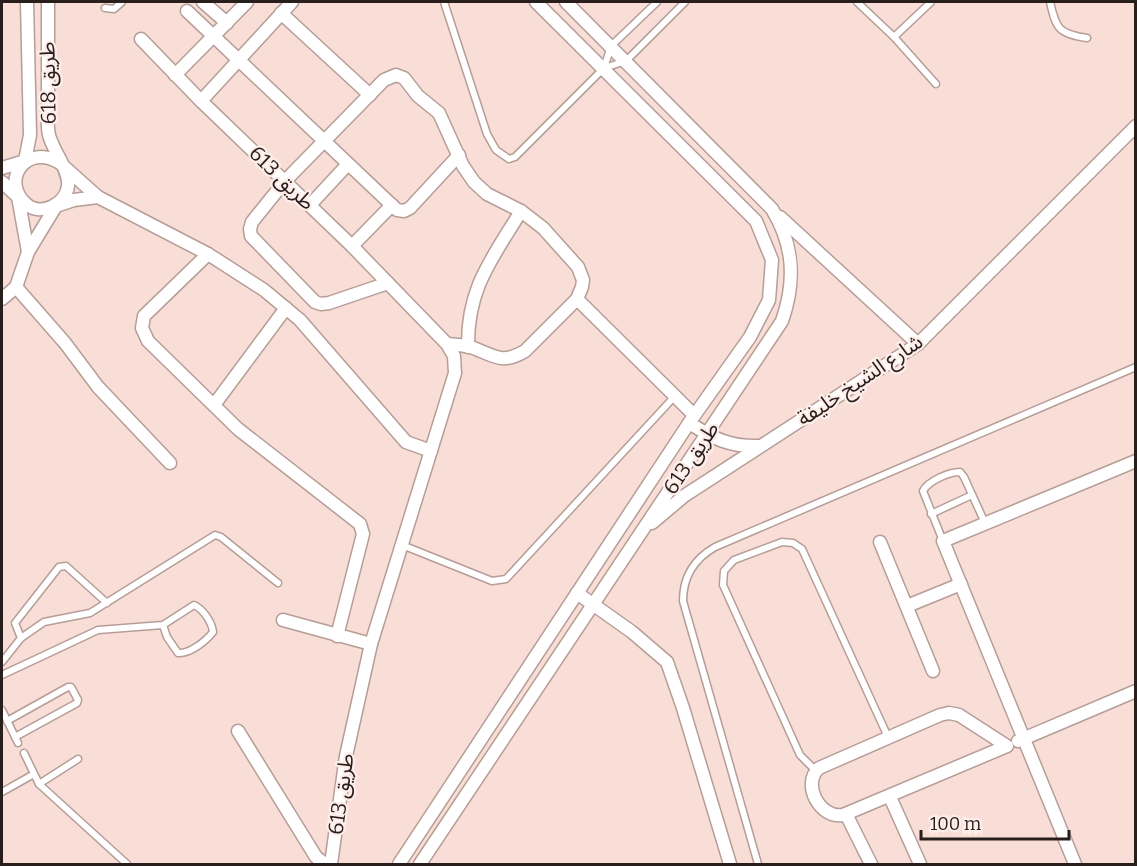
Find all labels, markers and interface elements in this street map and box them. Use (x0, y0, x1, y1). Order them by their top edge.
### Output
street label: طريق 618 (34, 41, 62, 125)
street label: طريق 613 (243, 140, 321, 216)
street label: شارع الشيخ خليفة (792, 328, 929, 433)
street label: طريق 613 (657, 417, 725, 499)
street label: طريق 613 (322, 752, 360, 836)
scale bar (921, 803, 1070, 841)
text: 100 m (930, 813, 981, 835)

